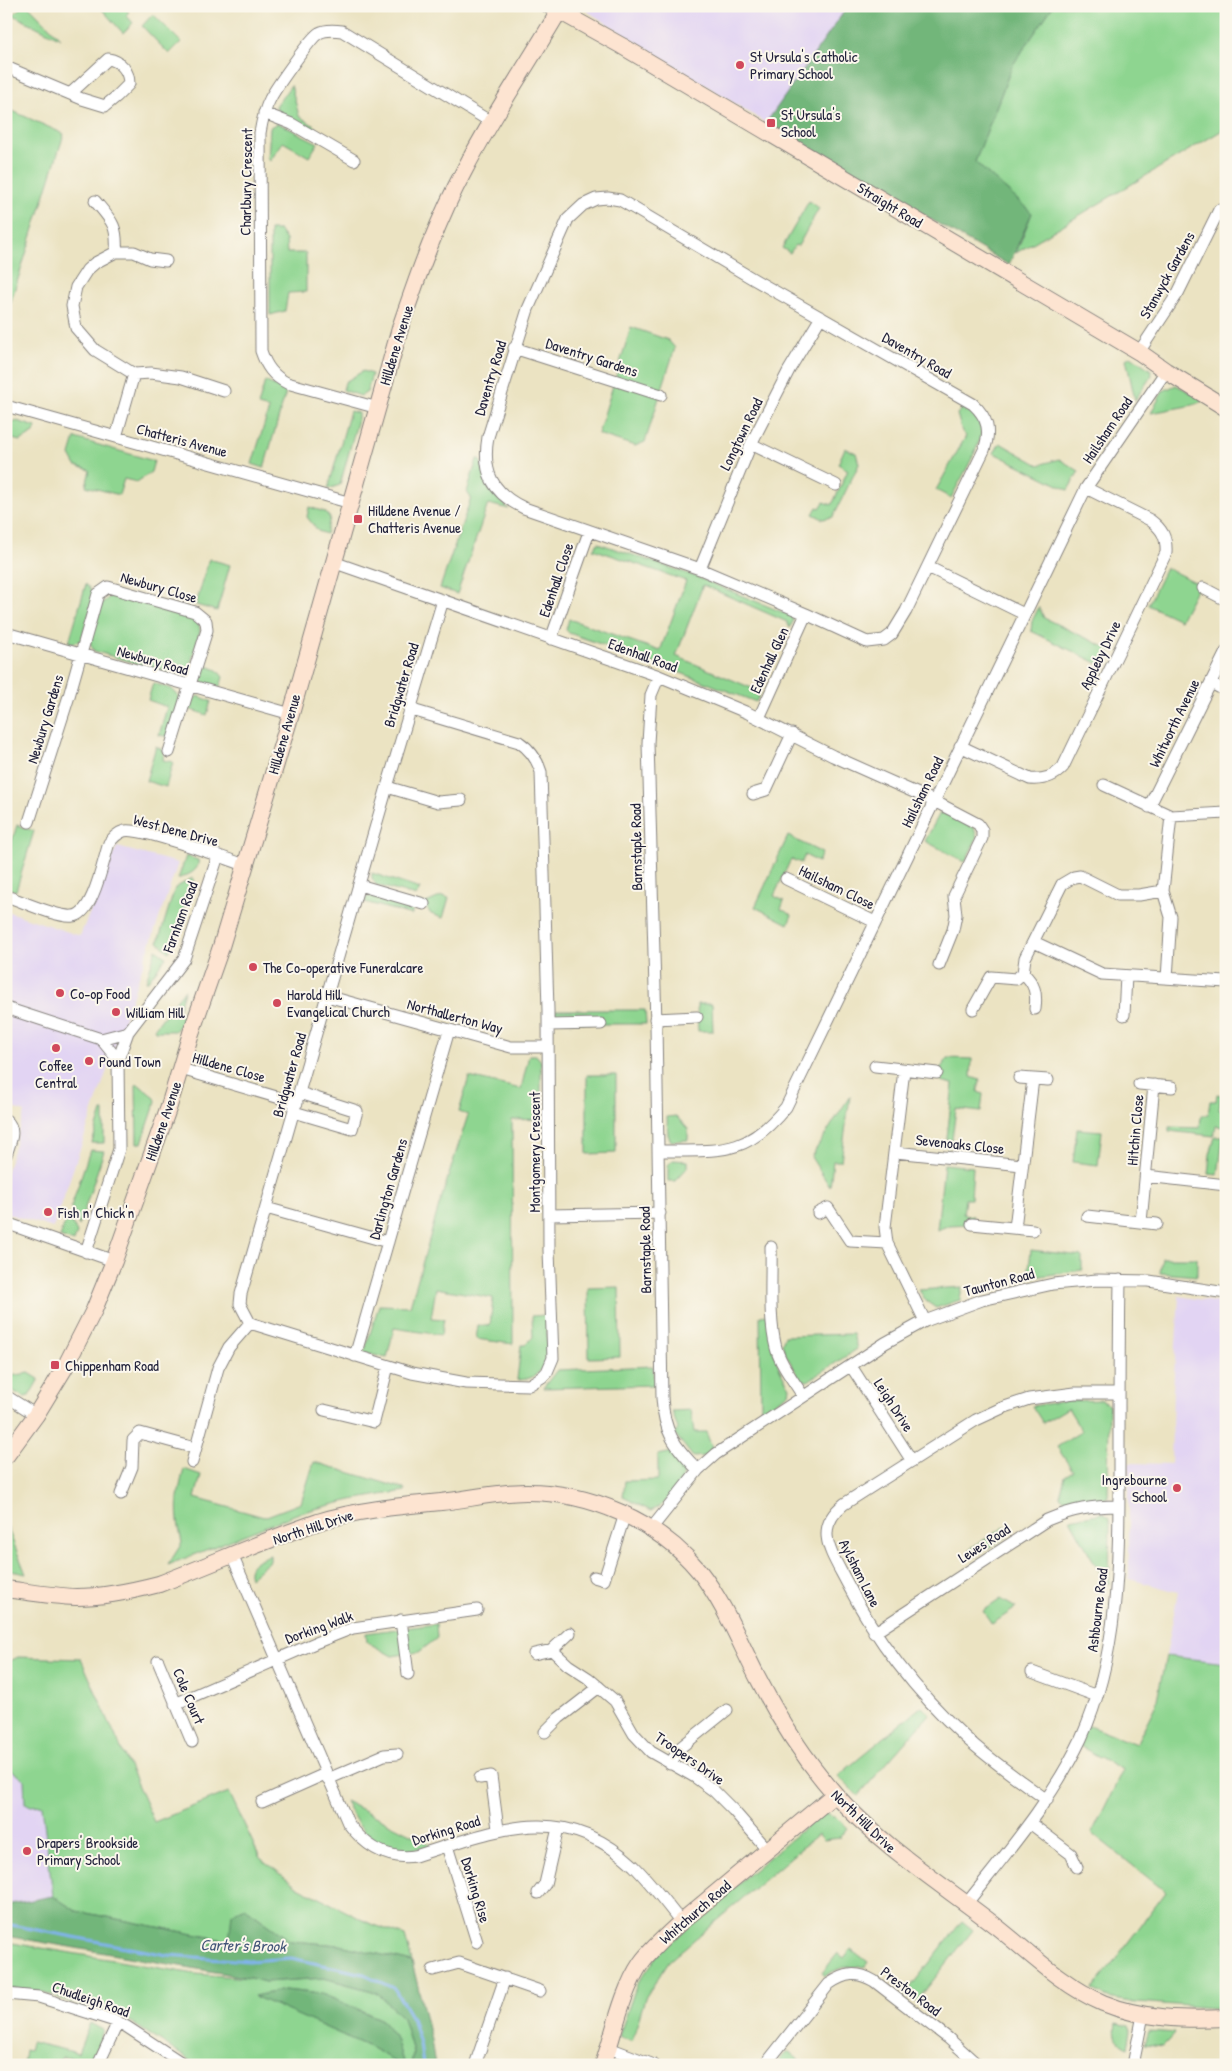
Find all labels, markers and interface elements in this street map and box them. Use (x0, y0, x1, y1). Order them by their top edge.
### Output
place label: St Ursula's Catholic Primary School (750, 46, 858, 84)
marker: St Ursula's Catholic Primary School (734, 59, 746, 71)
place label: St Ursula's School (781, 104, 841, 142)
marker: St Ursula's School (765, 117, 777, 129)
street label: Charlbury Crescent (235, 127, 257, 236)
street label: Straight Road (853, 177, 927, 233)
street label: Stanwyck Gardens (1134, 227, 1200, 322)
street label: Hilldene Avenue (374, 302, 418, 388)
street label: Daventry Road (878, 327, 956, 383)
street label: Daventry Gardens (543, 332, 641, 382)
street label: Daventry Road (469, 338, 511, 418)
street label: Hailsham Road (1077, 392, 1137, 468)
street label: Longtown Road (714, 394, 768, 474)
street label: Chatteris Avenue (134, 418, 230, 462)
place label: Hilldene Avenue / Chatteris Avenue (368, 500, 461, 538)
marker: Hilldene Avenue / Chatteris Avenue (352, 513, 364, 525)
street label: Edenhall Close (533, 540, 579, 620)
street label: Newbury Close (118, 566, 200, 608)
street label: Appleby Drive (1074, 617, 1126, 693)
street label: Edenhall Glen (744, 623, 794, 697)
street label: Edenhall Road (606, 633, 681, 677)
street label: Newbury Road (115, 640, 191, 680)
street label: Bridgwater Road (378, 640, 424, 730)
street label: Newbury Gardens (22, 672, 69, 766)
street label: Whitworth Avenue (1144, 675, 1204, 771)
street label: Hilldene Avenue (262, 691, 306, 777)
street label: Hailsham Road (896, 753, 948, 831)
street label: Barnstaple Road (625, 803, 647, 891)
street label: West Dene Drive (131, 809, 221, 851)
street label: Hailsham Close (796, 860, 878, 914)
street label: Farnham Road (157, 878, 203, 957)
place label: The Co-operative Funeralcare (263, 957, 424, 978)
marker: The Co-operative Funeralcare (247, 961, 259, 973)
place label: Co-op Food (70, 983, 130, 1004)
place label: Harold Hill Evangelical Church (287, 984, 390, 1022)
marker: Co-op Food (54, 987, 66, 999)
street label: Northallerton Way (405, 993, 505, 1039)
marker: Harold Hill Evangelical Church (271, 997, 283, 1009)
place label: William Hill (126, 1002, 185, 1023)
marker: William Hill (110, 1006, 122, 1018)
street label: Bridgwater Road (267, 1030, 311, 1120)
marker: Coffee Central (50, 1042, 62, 1054)
street label: Hilldene Close (190, 1047, 268, 1087)
place label: Pound Town (99, 1051, 161, 1072)
place label: Coffee Central (35, 1055, 77, 1093)
marker: Pound Town (83, 1055, 95, 1067)
street label: Hilldene Avenue (140, 1078, 186, 1164)
street label: Montgomery Crescent (524, 1091, 545, 1212)
street label: Hitchin Close (1121, 1094, 1149, 1166)
street label: Sevenoaks Close (915, 1129, 1005, 1159)
street label: Darlington Gardens (364, 1136, 413, 1242)
place label: Fish n' Chick'n (57, 1202, 135, 1223)
marker: Fish n' Chick'n (42, 1206, 54, 1218)
street label: Barnstaple Road (634, 1206, 656, 1294)
street label: Taunton Road (962, 1263, 1036, 1301)
place label: Chippenham Road (65, 1355, 159, 1376)
marker: Chippenham Road (49, 1359, 61, 1371)
street label: Leigh Drive (869, 1374, 919, 1436)
place label: Ingrebourne School (1102, 1469, 1167, 1507)
marker: Ingrebourne School (1171, 1482, 1183, 1494)
street label: North Hill Drive (270, 1504, 356, 1550)
street label: Lewes Road (954, 1518, 1014, 1568)
street label: Aylsham Lane (834, 1535, 886, 1611)
street label: Ashbourne Road (1081, 1567, 1113, 1653)
street label: Dorking Walk (282, 1605, 356, 1649)
street label: Cole Court (168, 1665, 210, 1728)
street label: Troopers Drive (651, 1726, 729, 1790)
street label: North Hill Drive (827, 1785, 901, 1857)
street label: Dorking Road (409, 1810, 483, 1850)
place label: Drapers' Brookside Primary School (37, 1832, 138, 1870)
marker: Drapers' Brookside Primary School (21, 1845, 33, 1857)
street label: Dorking Rise (456, 1855, 496, 1925)
street label: Whitchurch Road (655, 1875, 735, 1949)
water label: Carter's Brook (200, 1933, 287, 1957)
street label: Preston Road (876, 1961, 946, 2021)
street label: Chudleigh Road (49, 1976, 133, 2022)

